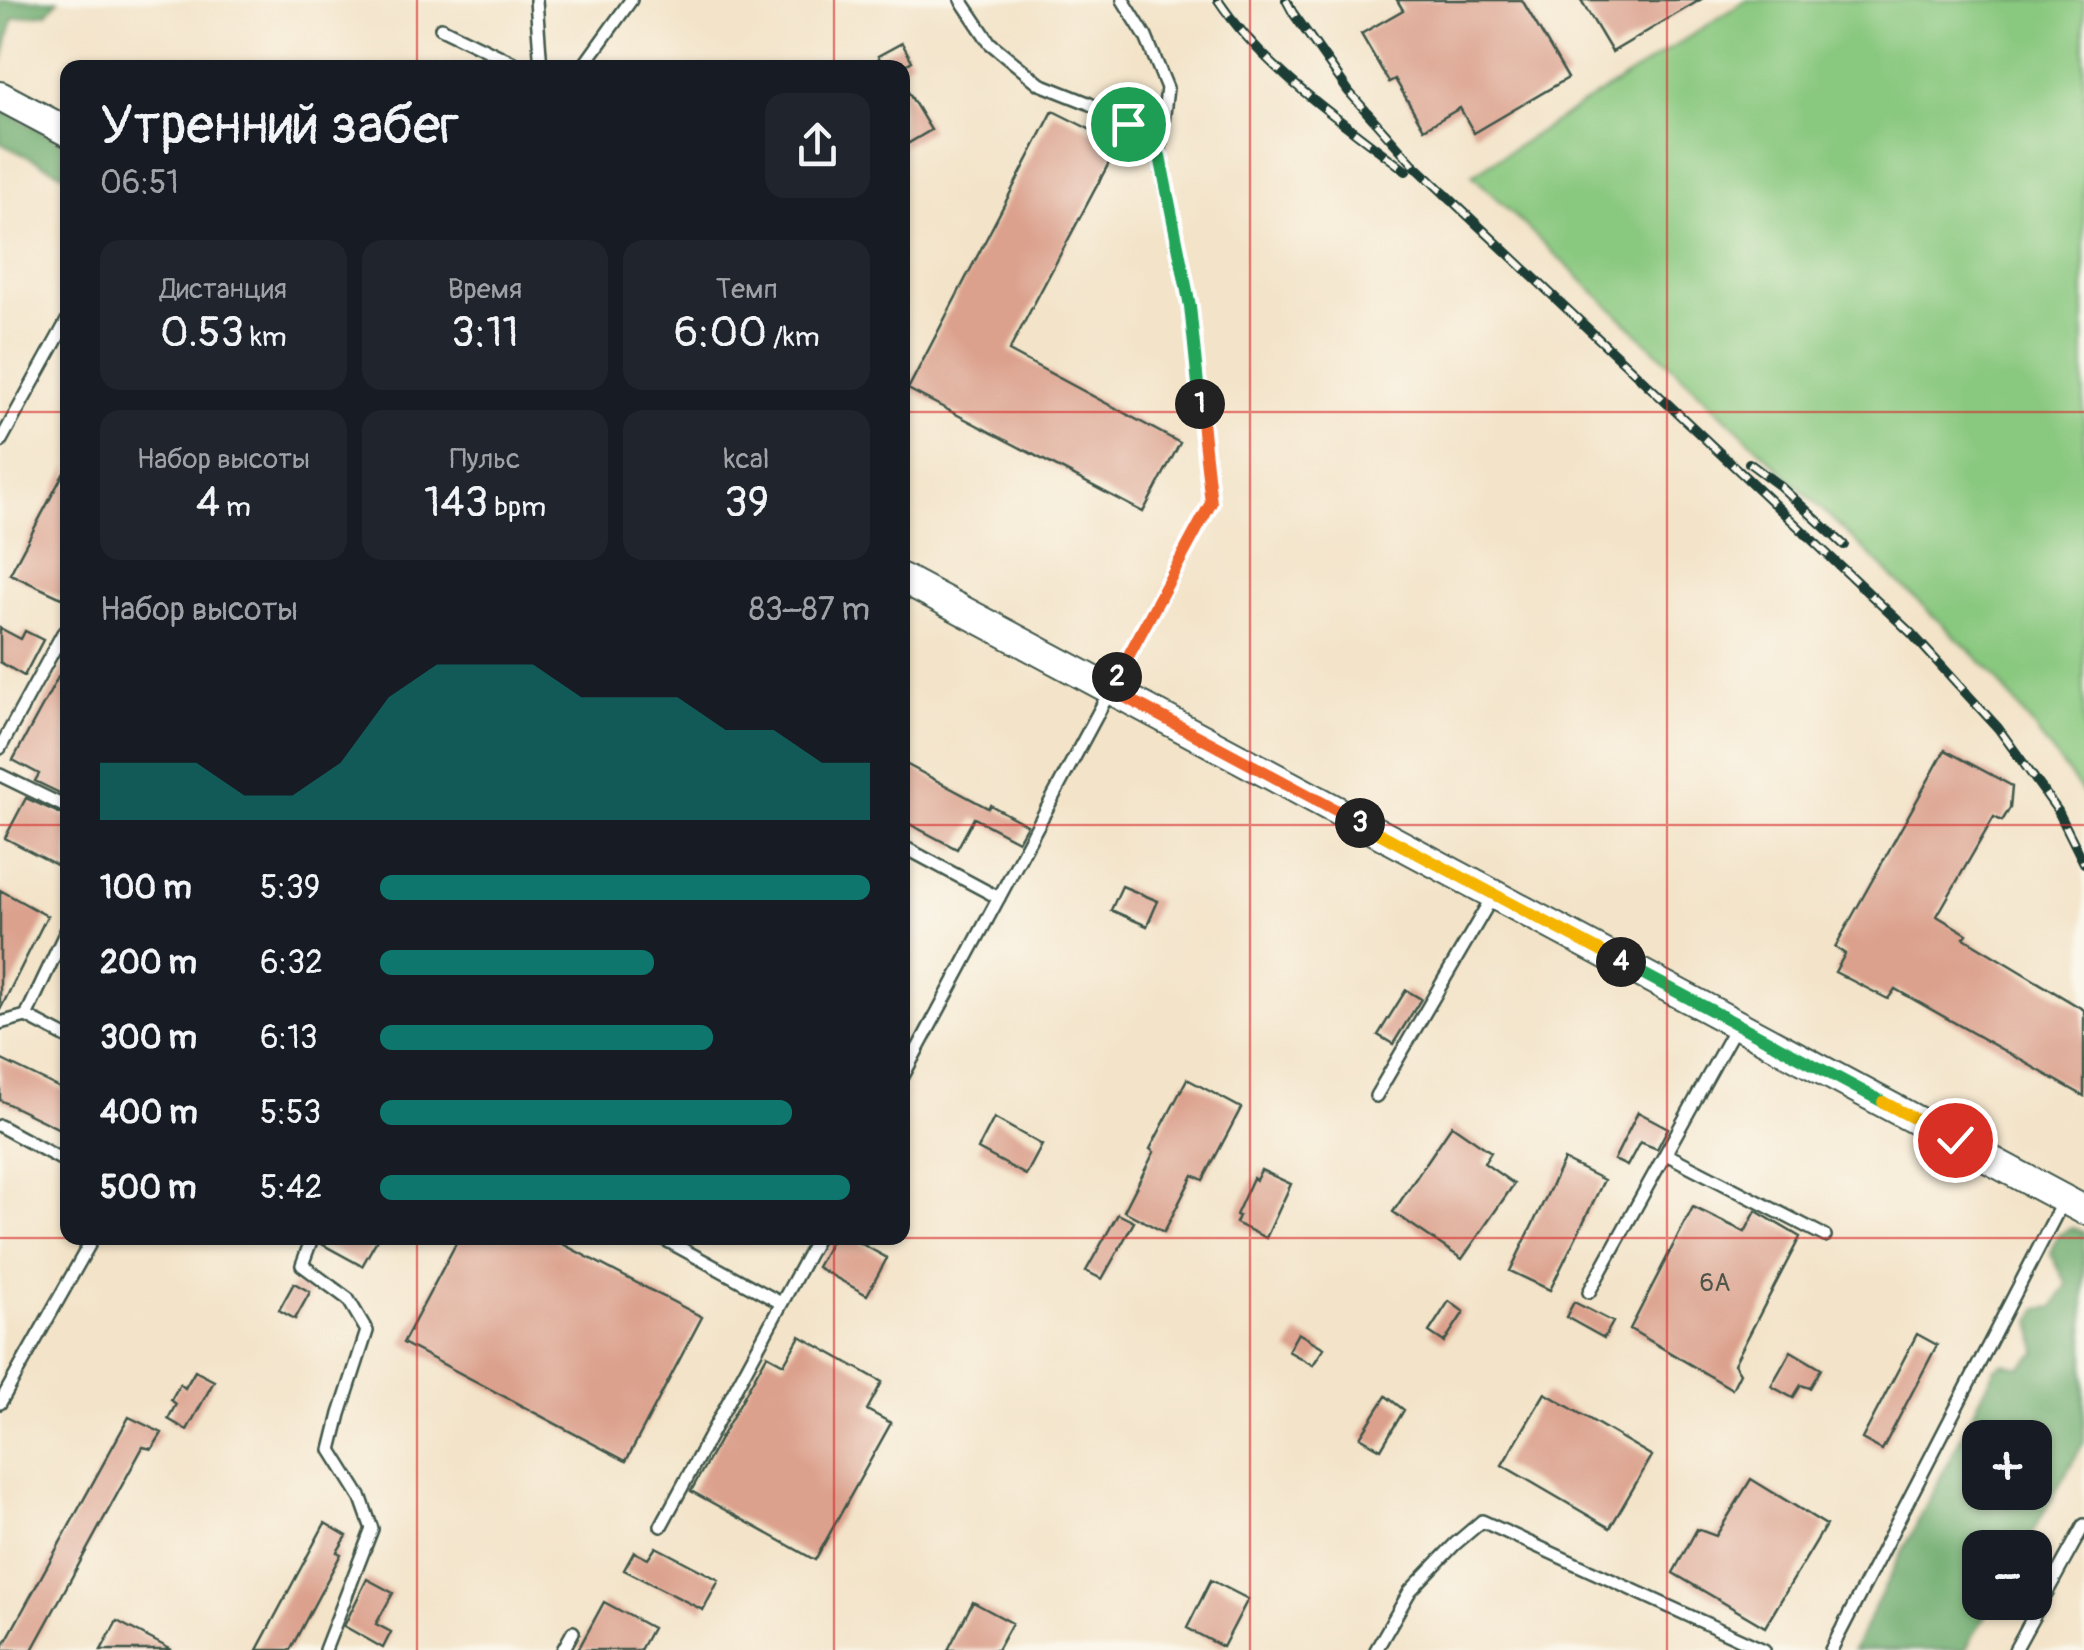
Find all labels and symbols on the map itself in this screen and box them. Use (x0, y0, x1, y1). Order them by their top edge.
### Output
pin (1086, 82, 1171, 167)
pin: 1 (1175, 379, 1225, 429)
pin: 2 (1092, 652, 1142, 702)
pin: 3 (1335, 798, 1385, 848)
pin: 4 (1596, 937, 1646, 987)
pin (1913, 1098, 1998, 1183)
house number: 6А (1700, 1268, 1730, 1299)

